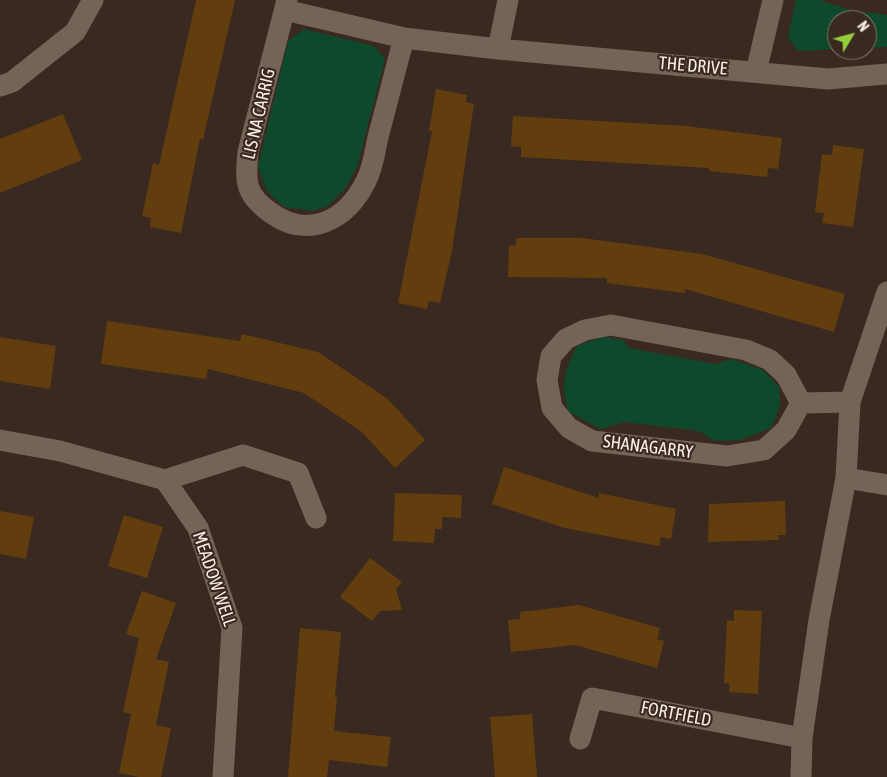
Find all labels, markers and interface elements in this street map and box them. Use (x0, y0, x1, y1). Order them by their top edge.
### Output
north arrow (827, 10, 877, 60)
text: N (854, 18, 872, 35)
street label: THE DRIVE (658, 52, 728, 80)
street label: LIS NA CARRIG (238, 66, 280, 162)
street label: SHANAGARRY (602, 431, 694, 463)
street label: MEADOW WELL (188, 529, 240, 629)
street label: FORTFIELD (639, 697, 713, 731)

